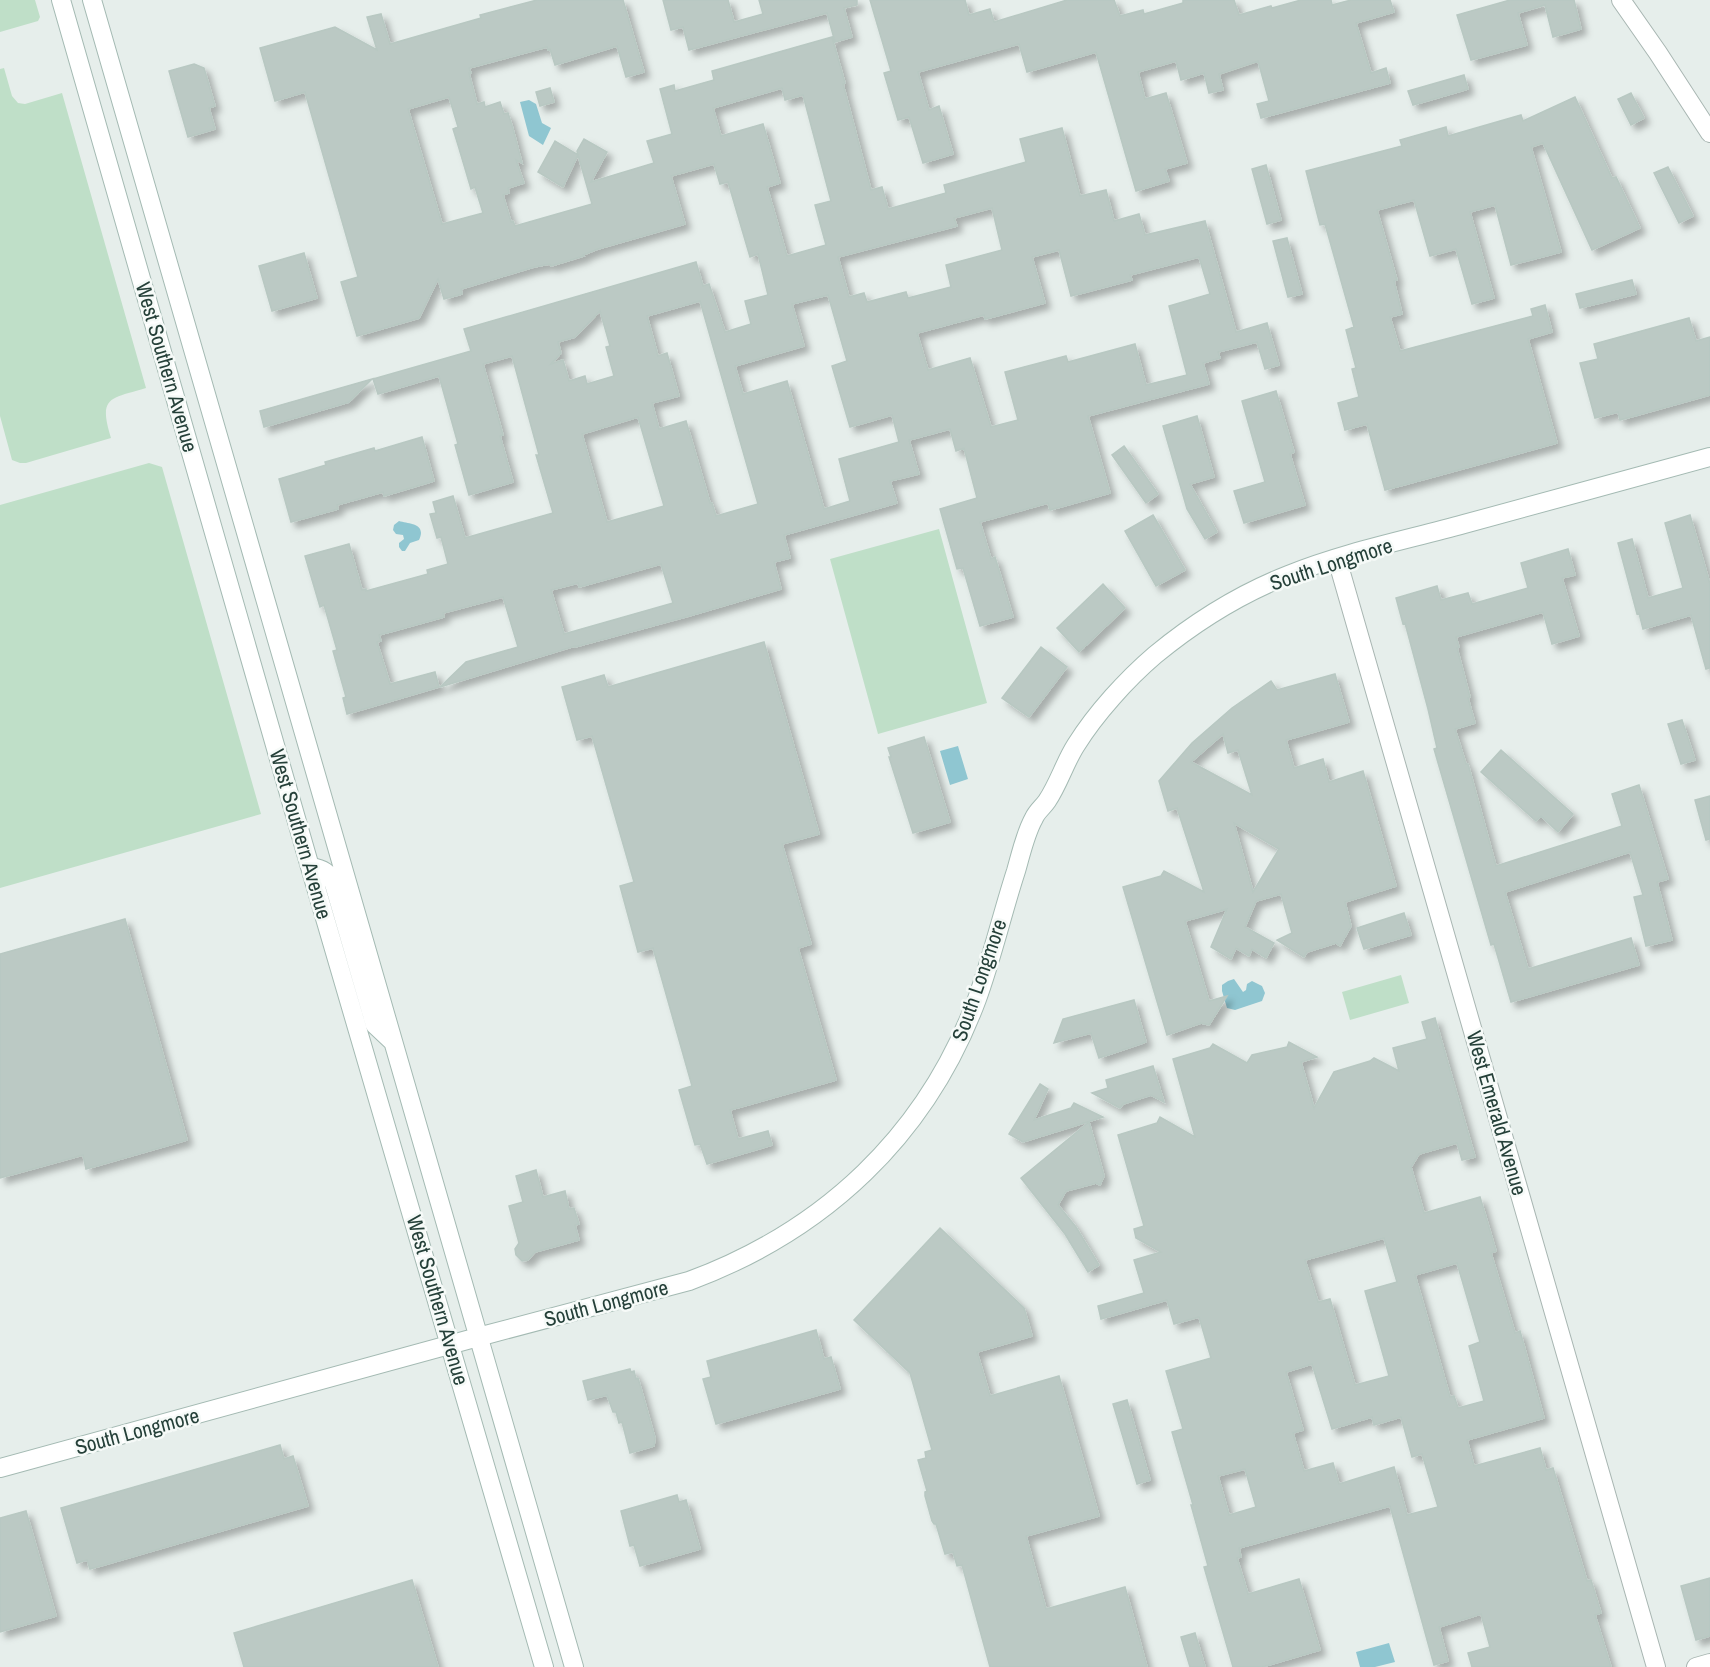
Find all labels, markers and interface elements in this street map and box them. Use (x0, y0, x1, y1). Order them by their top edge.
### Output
street label: West Southern Avenue (129, 279, 205, 455)
street label: South Longmore (1266, 531, 1396, 597)
street label: West Southern Avenue (263, 746, 339, 922)
street label: South Longmore (945, 915, 1013, 1045)
street label: West Emerald Avenue (1460, 1027, 1534, 1199)
street label: West Southern Avenue (400, 1212, 476, 1388)
street label: South Longmore (541, 1273, 671, 1333)
street label: South Longmore (72, 1401, 202, 1461)

